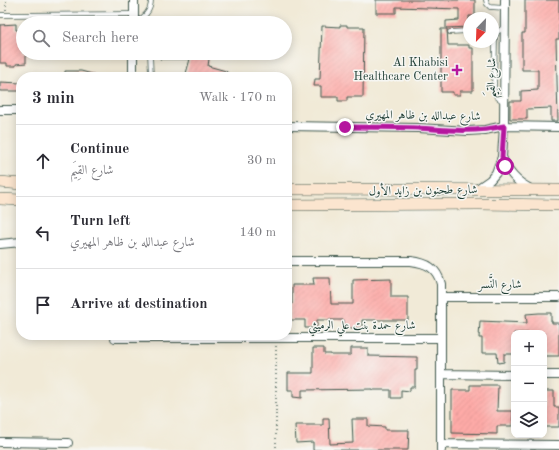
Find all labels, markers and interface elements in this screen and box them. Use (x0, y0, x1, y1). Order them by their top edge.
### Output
north arrow (463, 12, 499, 48)
search box (16, 16, 292, 60)
icon: search (30, 27, 52, 49)
text: Search here (62, 31, 139, 46)
place label: Al Khabisi Healthcare Center (353, 57, 448, 83)
street label: شارع القِيَم (482, 58, 503, 98)
marker: Al Khabisi Healthcare Center (451, 64, 463, 76)
text: 3 min (32, 90, 75, 107)
text: Walk · 170 m (199, 91, 276, 104)
street label: شارع عبدالله بن ظاهر المهيري (365, 109, 481, 127)
route end (336, 118, 354, 136)
text: Continue (70, 142, 129, 157)
icon: ahead (32, 150, 54, 172)
text: 30 m (247, 154, 276, 167)
route start (496, 157, 514, 175)
text: شارع القِيَم (70, 164, 114, 177)
street label: شارع طحنون بن زايد الأول (368, 180, 478, 202)
text: Turn left (70, 214, 130, 229)
icon: left (32, 222, 54, 244)
text: 140 m (239, 226, 276, 239)
text: شارع عبدالله بن ظاهر المهيري (70, 236, 195, 249)
street label: شارع النَّسر (476, 273, 522, 295)
icon: arrive (32, 294, 54, 316)
text: Arrive at destination (70, 297, 208, 312)
street label: شارع حمدة بنت علي الرميثي (308, 320, 416, 337)
map controls (511, 330, 547, 438)
button: + (511, 330, 547, 366)
button: − (511, 366, 547, 402)
button: layers (511, 402, 547, 438)

